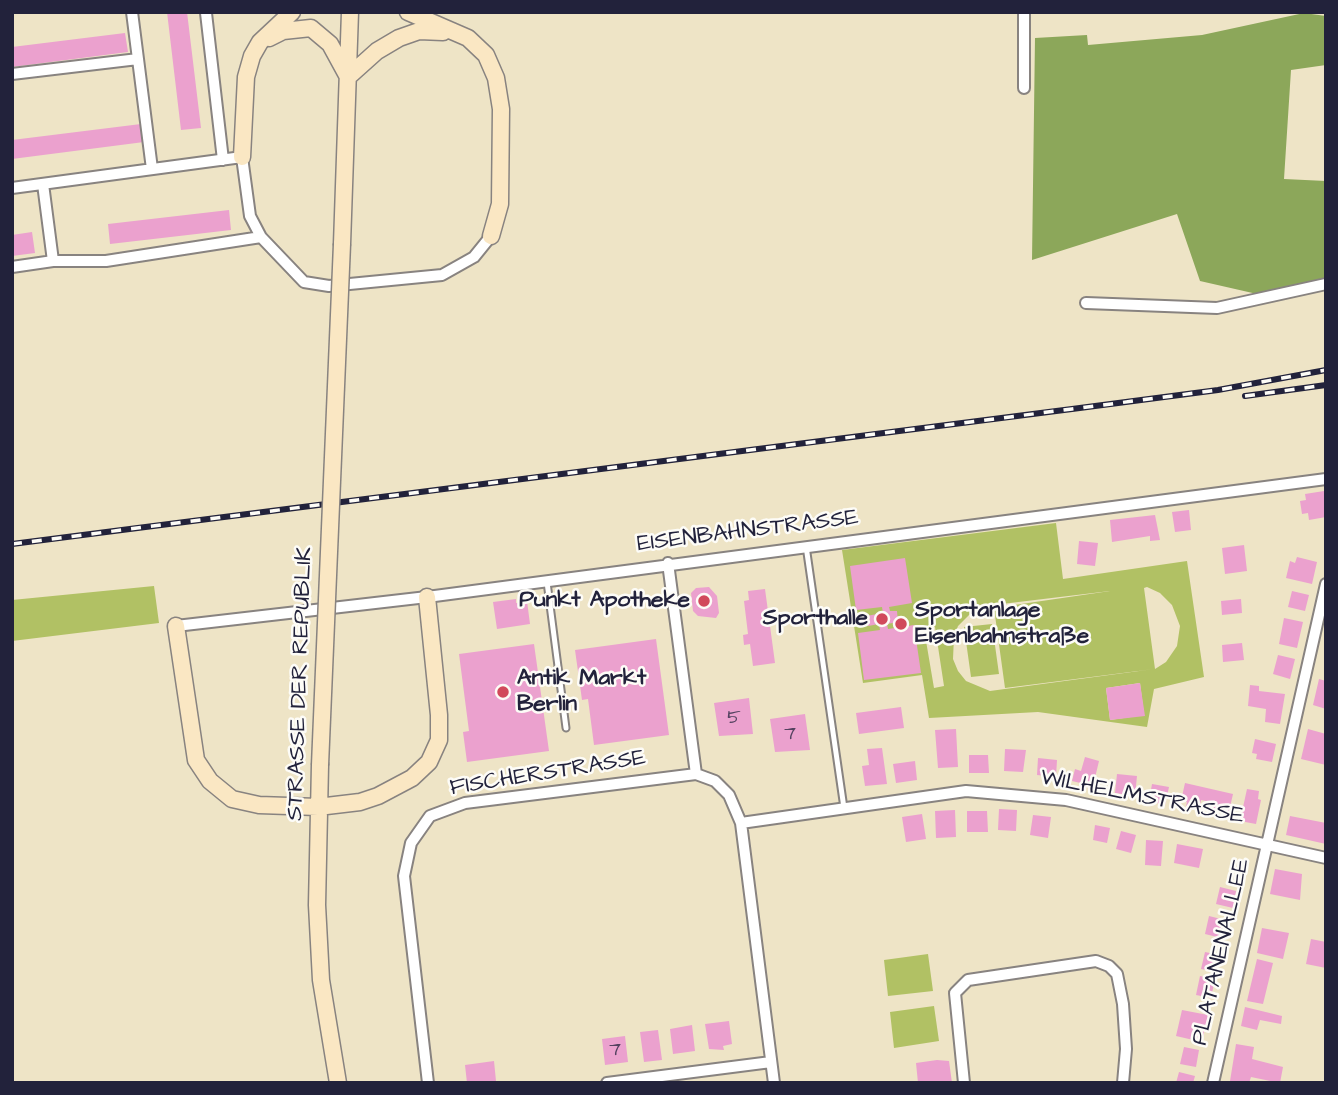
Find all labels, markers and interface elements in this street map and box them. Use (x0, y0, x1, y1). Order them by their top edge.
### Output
street label: EISENBAHNSTRASSE (636, 505, 860, 559)
street label: STRASSE DER REPUBLIK (282, 547, 320, 821)
place label: Punkt Apotheke (519, 587, 690, 615)
marker: Punkt Apotheke (696, 593, 712, 609)
place label: Sportanlage Eisenbahnstraße (915, 597, 1089, 651)
place label: Sporthalle (763, 605, 868, 633)
marker: Sporthalle (874, 611, 890, 627)
marker: Sportanlage Eisenbahnstraße (893, 616, 909, 632)
place label: Antik Markt Berlin (517, 665, 646, 719)
marker: Antik Markt Berlin (495, 684, 511, 700)
house number: 5 (727, 708, 741, 730)
house number: 7 (784, 724, 796, 746)
street label: FISCHERSTRASSE (448, 745, 648, 803)
street label: WILHELMSTRASSE (1038, 765, 1246, 831)
street label: PLATANENALLEE (1187, 856, 1257, 1048)
house number: 7 (609, 1040, 621, 1062)

